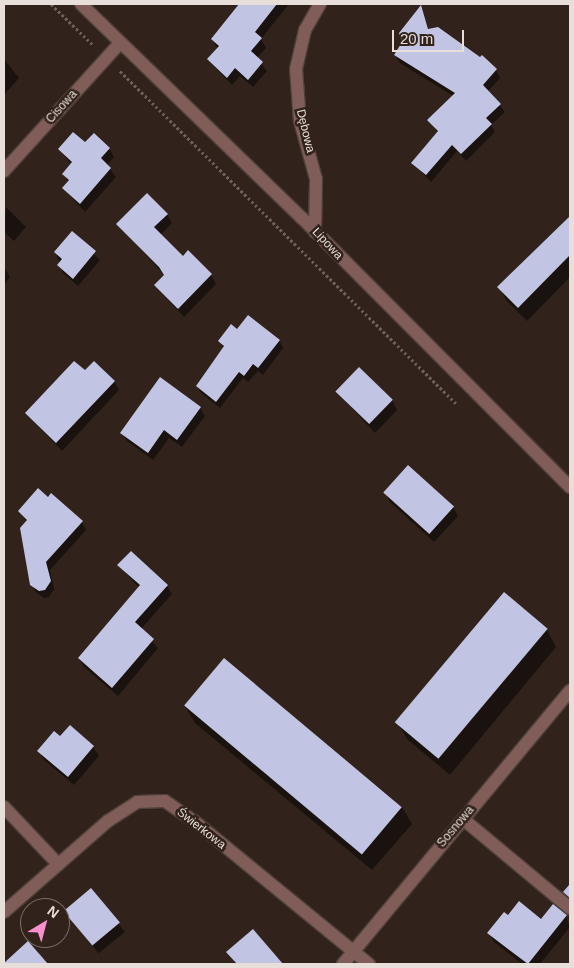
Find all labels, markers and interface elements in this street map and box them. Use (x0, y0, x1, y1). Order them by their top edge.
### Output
scale bar (394, 20, 466, 52)
text: 20 m (400, 30, 433, 47)
street label: Cisowa (43, 88, 81, 126)
street label: Dębowa (293, 108, 317, 154)
street label: Lipowa (309, 225, 345, 263)
street label: Sosnowa (435, 803, 477, 851)
street label: Świerkowa (174, 805, 228, 853)
north arrow (20, 898, 70, 948)
text: N (45, 902, 62, 921)

